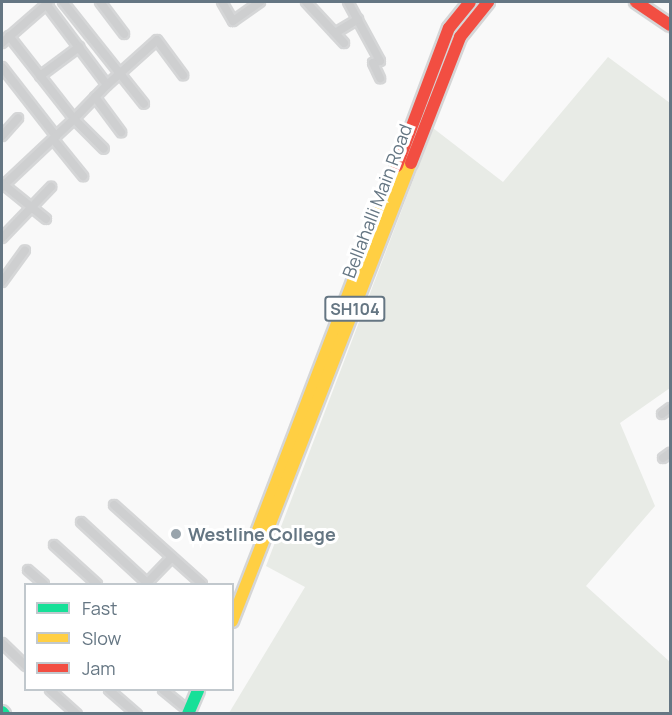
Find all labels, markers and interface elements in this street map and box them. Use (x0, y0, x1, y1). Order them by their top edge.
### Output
street label: Bellahalli Main Road (338, 121, 416, 281)
road number: SH104 (324, 296, 386, 322)
place label: Westline College (188, 523, 336, 545)
marker: Westline College (169, 527, 183, 541)
legend (24, 583, 234, 691)
text: Fast (82, 596, 117, 620)
text: Slow (82, 626, 121, 650)
text: Jam (82, 656, 116, 680)

